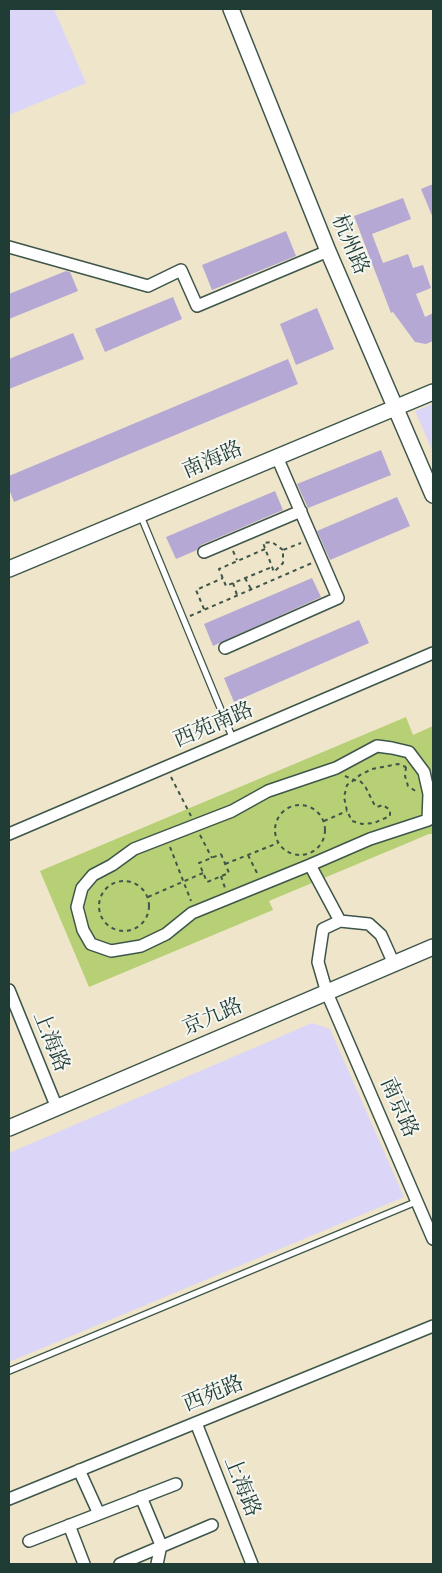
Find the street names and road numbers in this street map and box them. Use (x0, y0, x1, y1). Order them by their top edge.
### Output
street label: 杭州路 (325, 211, 373, 279)
street label: 南海路 (179, 437, 247, 485)
street label: 西苑南路 (170, 698, 258, 754)
street label: 京九路 (179, 994, 247, 1042)
street label: 上海路 (27, 1008, 73, 1076)
street label: 南京路 (374, 1074, 422, 1142)
street label: 西苑路 (180, 1372, 248, 1418)
street label: 上海路 (218, 1453, 264, 1521)

